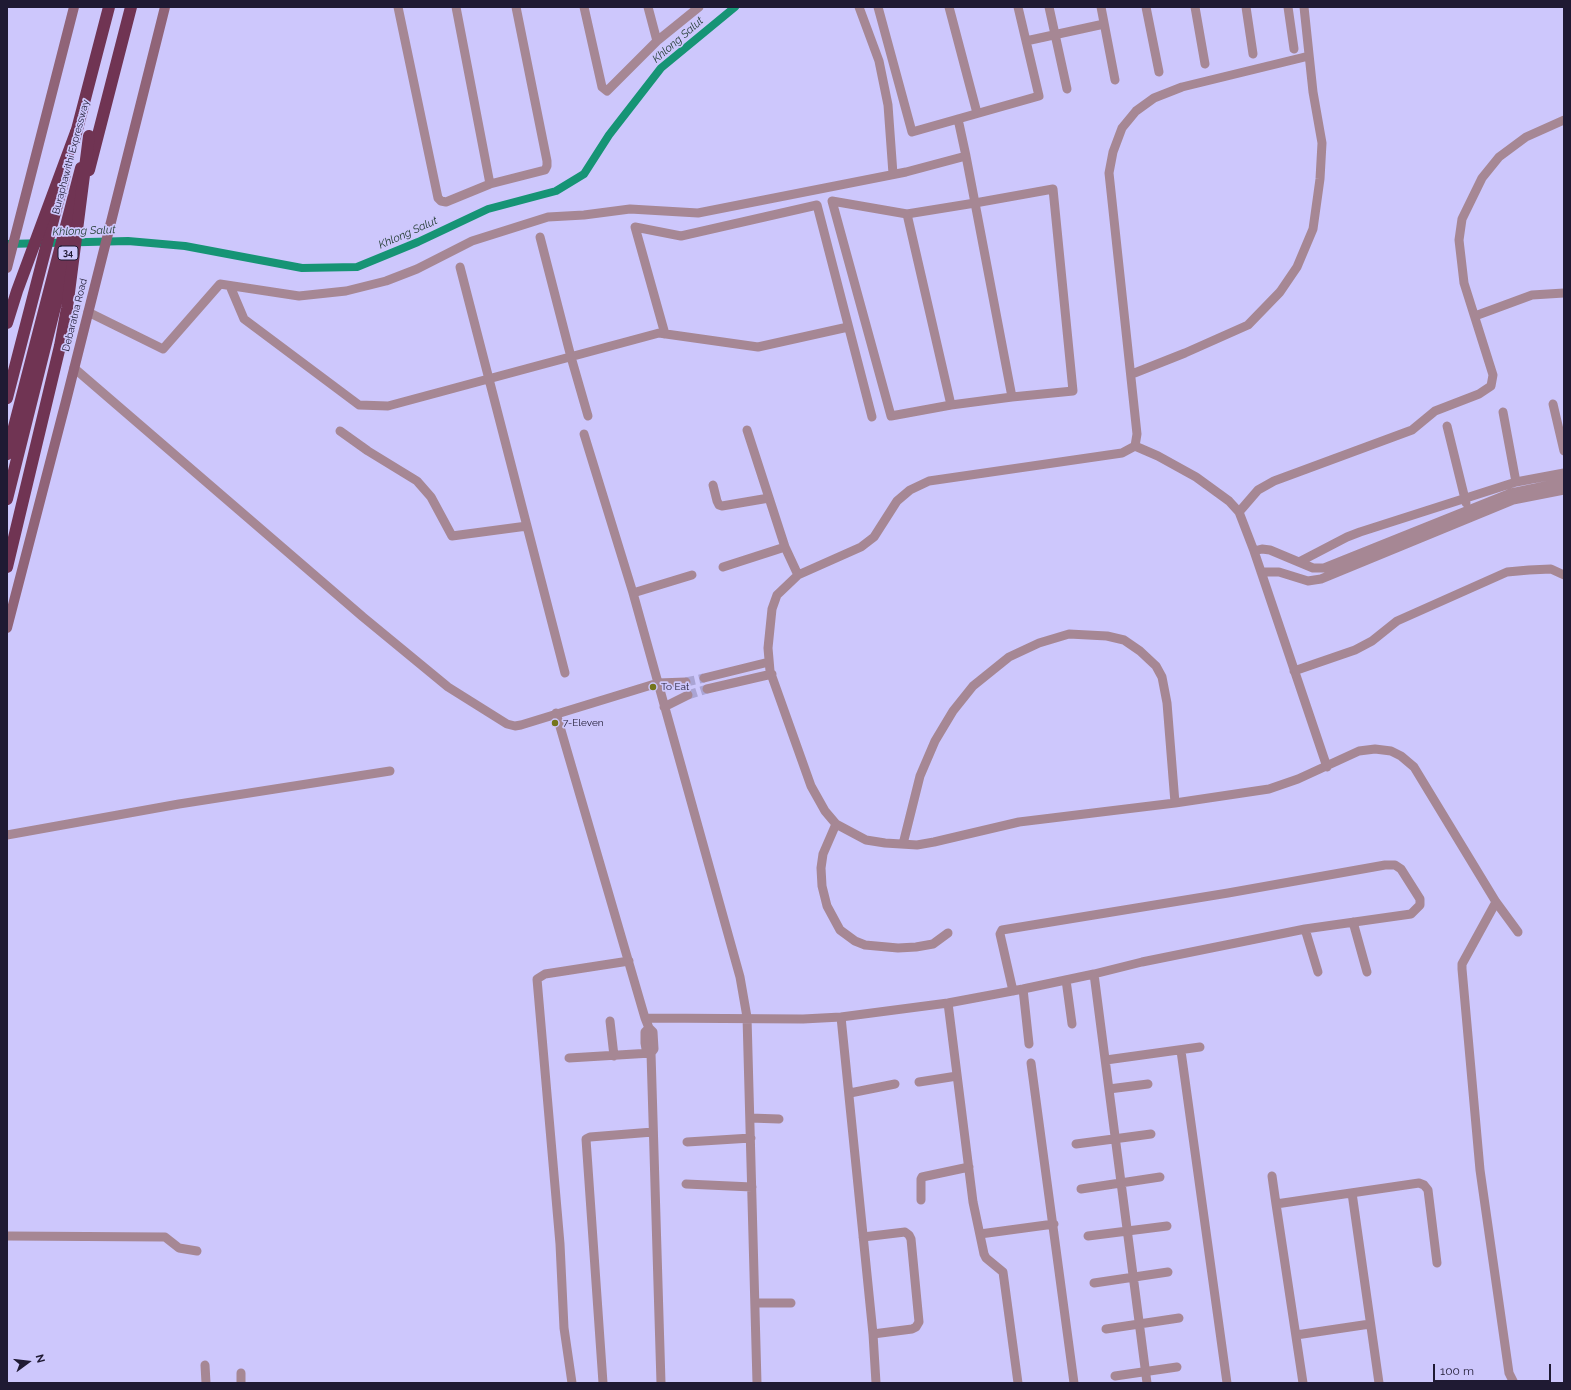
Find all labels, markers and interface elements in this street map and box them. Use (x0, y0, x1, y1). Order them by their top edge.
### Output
water label: Khlong Salut (650, 14, 706, 66)
street label: Buraphawithi Expressway (50, 99, 92, 215)
water label: Khlong Salut (376, 214, 440, 252)
water label: Khlong Salut (52, 223, 116, 239)
road number: 34 (58, 246, 78, 260)
street label: Debaratna Road (60, 277, 90, 353)
place label: To Eat (661, 681, 689, 693)
marker: To Eat (648, 682, 658, 692)
place label: 7-Eleven (563, 717, 604, 729)
marker: 7-Eleven (550, 718, 560, 728)
north arrow (8, 1342, 48, 1382)
text: N (33, 1353, 47, 1365)
scale bar (1435, 1356, 1553, 1382)
text: 100 m (1440, 1364, 1474, 1378)

